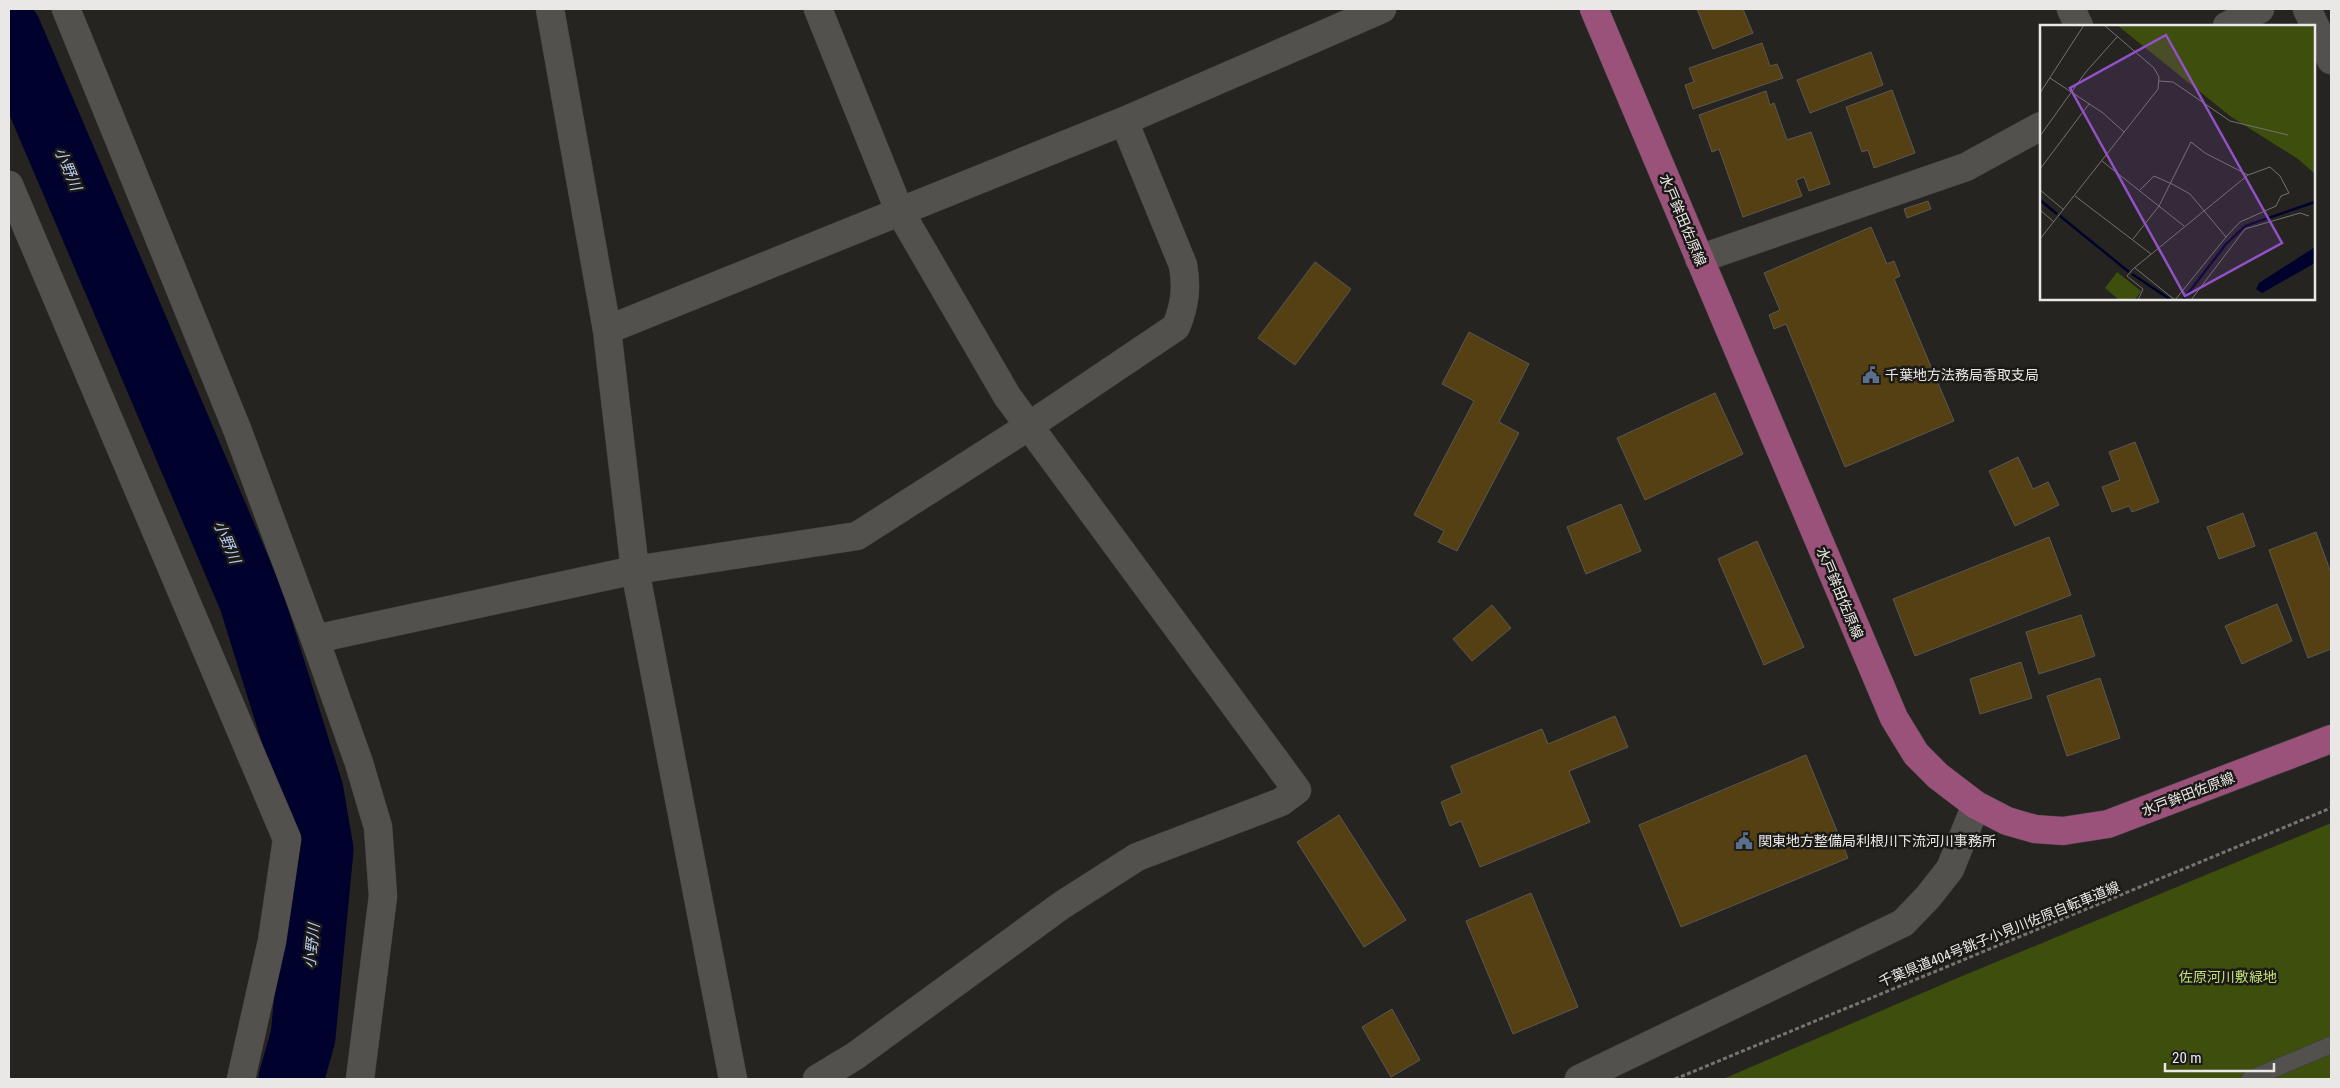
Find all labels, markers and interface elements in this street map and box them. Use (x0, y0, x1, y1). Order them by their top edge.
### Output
inset map (2040, 25, 2315, 300)
water label: 小野川 (51, 145, 86, 195)
street label: 水戸鉾田佐原線 (1656, 172, 1710, 268)
public building icon: 千葉地方法務局香取支局 (1861, 365, 1881, 385)
place label: 千葉地方法務局香取支局 (1885, 367, 2039, 383)
water label: 小野川 (210, 518, 245, 568)
street label: 水戸鉾田佐原線 (1813, 545, 1867, 641)
street label: 水戸鉾田佐原線 (2139, 769, 2237, 819)
public building icon: 関東地方整備局利根川下流河川事務所 (1734, 831, 1754, 851)
place label: 関東地方整備局利根川下流河川事務所 (1758, 833, 1996, 849)
street label: 千葉県道404号銚子小見川佐原自転車道線 (1876, 878, 2122, 990)
water label: 小野川 (301, 921, 324, 969)
park label: 佐原河川敷緑地 (2179, 969, 2277, 985)
scale bar (2165, 1040, 2274, 1072)
text: 20 m (2172, 1049, 2202, 1067)

